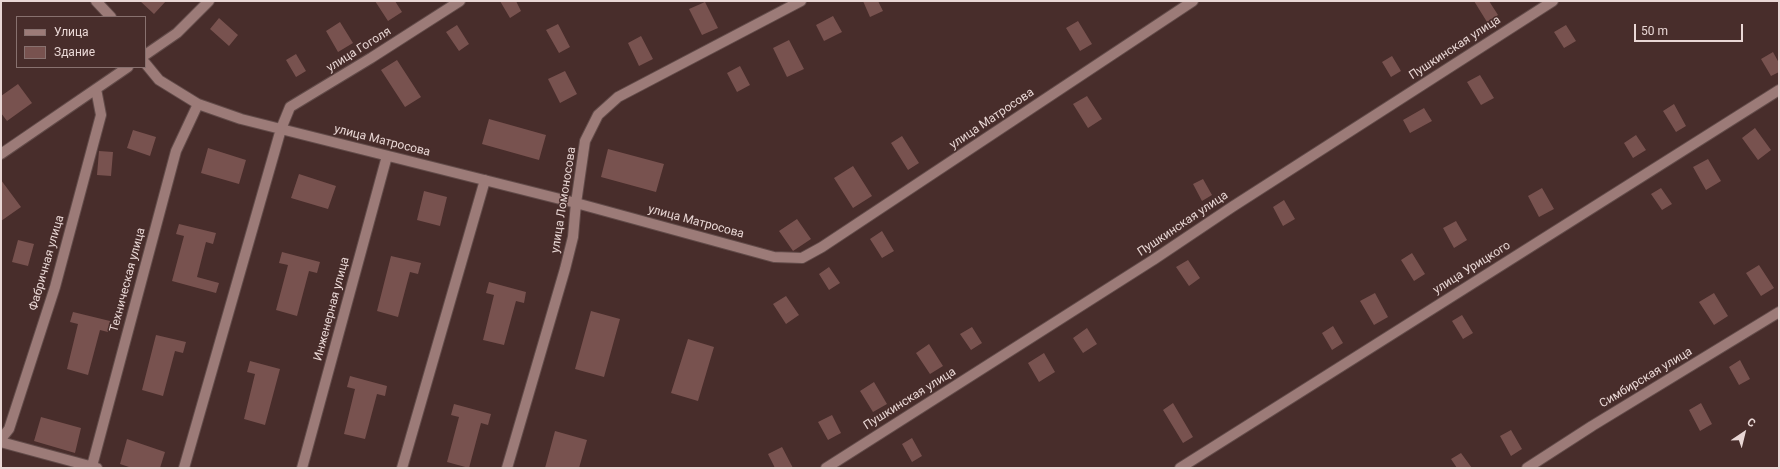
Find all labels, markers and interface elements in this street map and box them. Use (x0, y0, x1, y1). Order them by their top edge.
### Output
street label: Пушкинская улица (1407, 13, 1503, 83)
legend (16, 16, 146, 68)
scale bar (1636, 16, 1745, 42)
street label: улица Гоголя (324, 24, 394, 76)
text: 50 m (1641, 24, 1668, 38)
text: Улица (54, 25, 89, 39)
text: Здание (54, 45, 95, 59)
street label: улица Матросова (947, 85, 1037, 153)
street label: улица Матросова (332, 122, 432, 160)
street label: улица Ломоносова (548, 146, 580, 254)
street label: Пушкинская улица (1135, 188, 1231, 260)
street label: улица Матросова (646, 202, 746, 242)
street label: Фабричная улица (27, 214, 67, 312)
street label: Техническая улица (107, 226, 149, 334)
street label: улица Урицкого (1431, 238, 1513, 298)
street label: Инженерная улица (311, 256, 353, 362)
street label: Симбирская улица (1597, 345, 1695, 411)
street label: Пушкинская улица (861, 365, 959, 433)
north arrow (1724, 413, 1764, 453)
text: С (1744, 415, 1758, 430)

